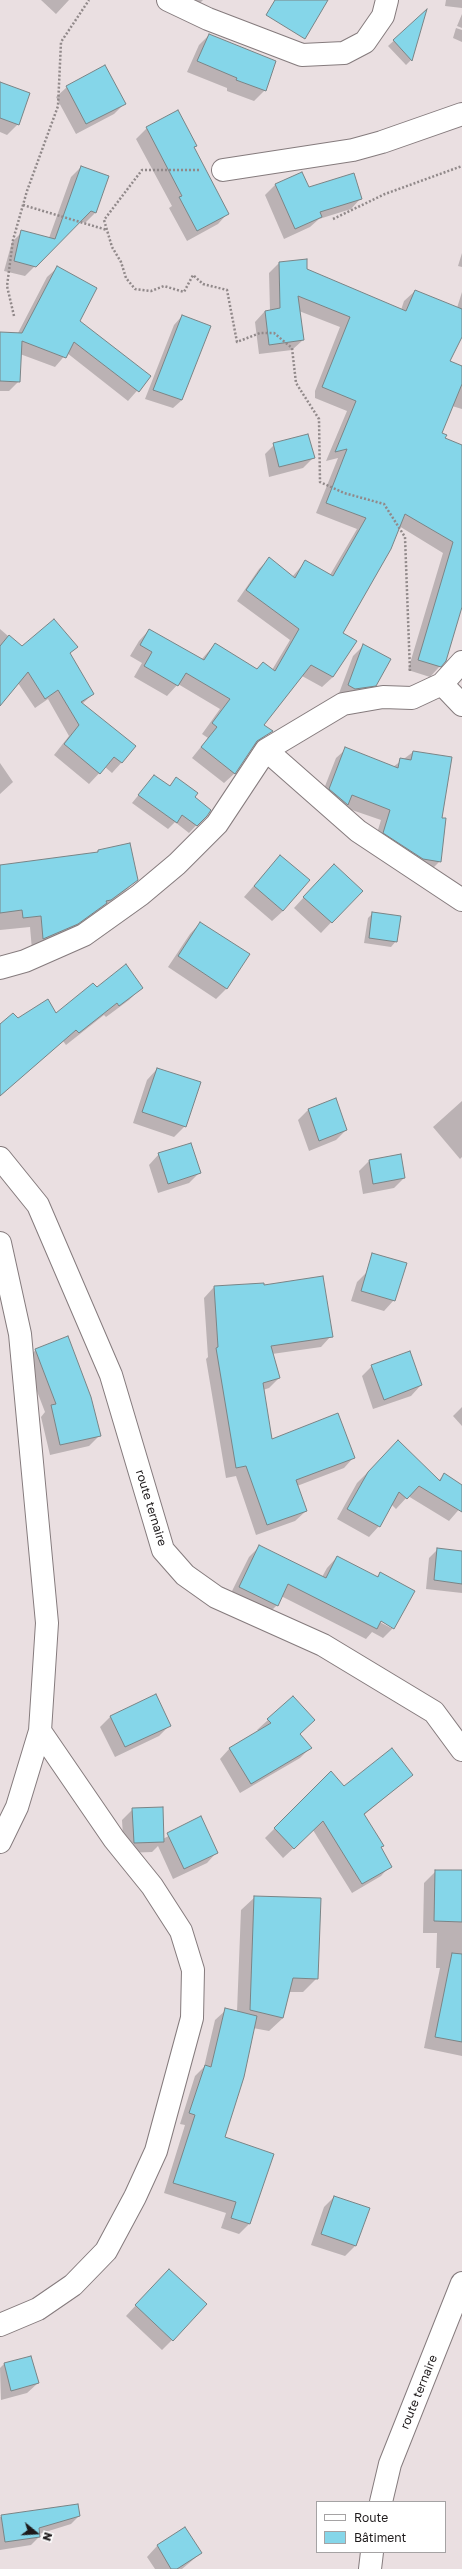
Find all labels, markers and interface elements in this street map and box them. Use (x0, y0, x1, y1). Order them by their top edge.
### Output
street label: route ternaire (133, 1468, 169, 1548)
street label: route ternaire (398, 2353, 440, 2431)
legend (316, 2501, 446, 2553)
text: Route (354, 2510, 388, 2525)
north arrow (16, 2513, 56, 2553)
text: Bâtiment (354, 2530, 406, 2545)
text: N (40, 2531, 55, 2543)

